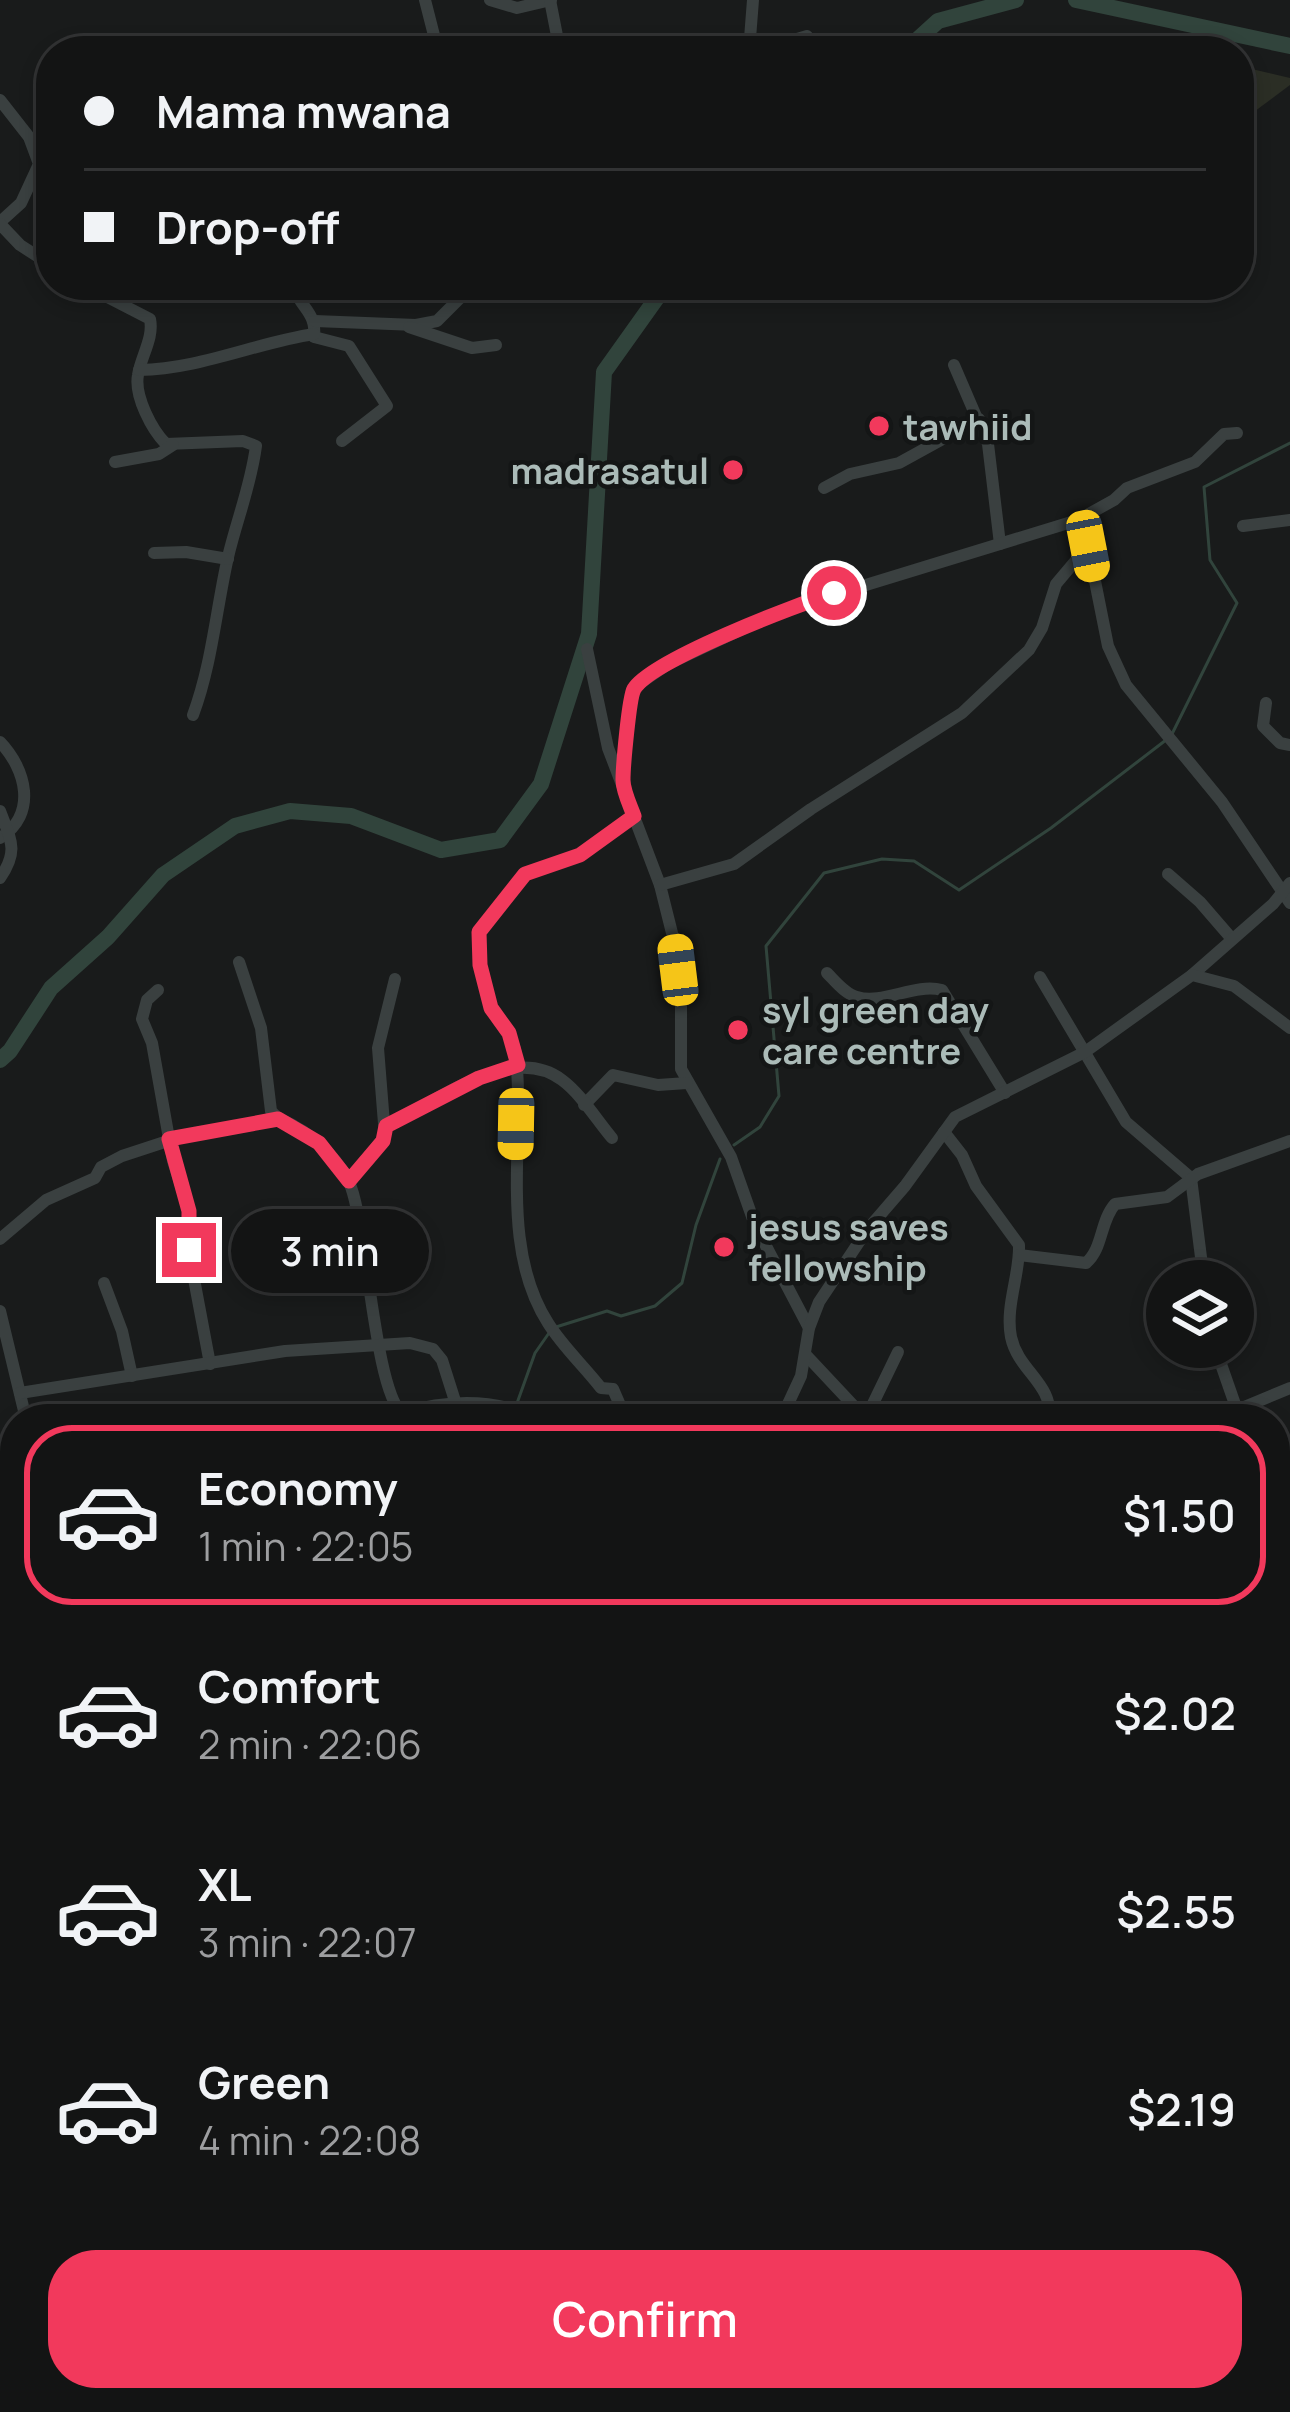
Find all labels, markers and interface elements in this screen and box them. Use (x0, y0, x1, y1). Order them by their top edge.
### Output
text: Mama mwana (156, 80, 451, 142)
text: Drop-off (156, 196, 339, 258)
place label: tawhiid (903, 402, 1032, 451)
marker: tawhiid (866, 413, 892, 439)
place label: madrasatul (511, 446, 709, 495)
marker: madrasatul (720, 457, 746, 483)
car (1063, 507, 1113, 585)
route start (807, 566, 861, 620)
car (656, 932, 700, 1008)
place label: syl green day care centre (762, 985, 989, 1075)
marker: syl green day care centre (725, 1017, 751, 1043)
car (497, 1088, 535, 1160)
place label: jesus saves fellowship (747, 1202, 949, 1292)
callout: 3 min (231, 1208, 429, 1292)
route end (162, 1223, 216, 1277)
text: 3 min (281, 1224, 379, 1278)
marker: jesus saves fellowship (711, 1234, 737, 1260)
map controls (1146, 1260, 1254, 1368)
button: layers (1146, 1260, 1254, 1368)
text: Economy (198, 1457, 398, 1519)
icon: car (54, 1461, 162, 1569)
text: $1.50 (1123, 1484, 1236, 1546)
text: 1 min · 22:05 (198, 1519, 413, 1573)
text: Comfort (198, 1655, 381, 1717)
icon: car (54, 1659, 162, 1767)
text: $2.02 (1114, 1682, 1236, 1744)
text: 2 min · 22:06 (198, 1717, 422, 1771)
text: XL (198, 1853, 252, 1915)
icon: car (54, 1857, 162, 1965)
text: $2.55 (1117, 1880, 1236, 1942)
text: 3 min · 22:07 (198, 1915, 417, 1969)
text: Green (198, 2051, 330, 2113)
icon: car (54, 2055, 162, 2163)
text: $2.19 (1127, 2078, 1236, 2140)
text: 4 min · 22:08 (198, 2113, 421, 2167)
button: Confirm (48, 2250, 1242, 2388)

